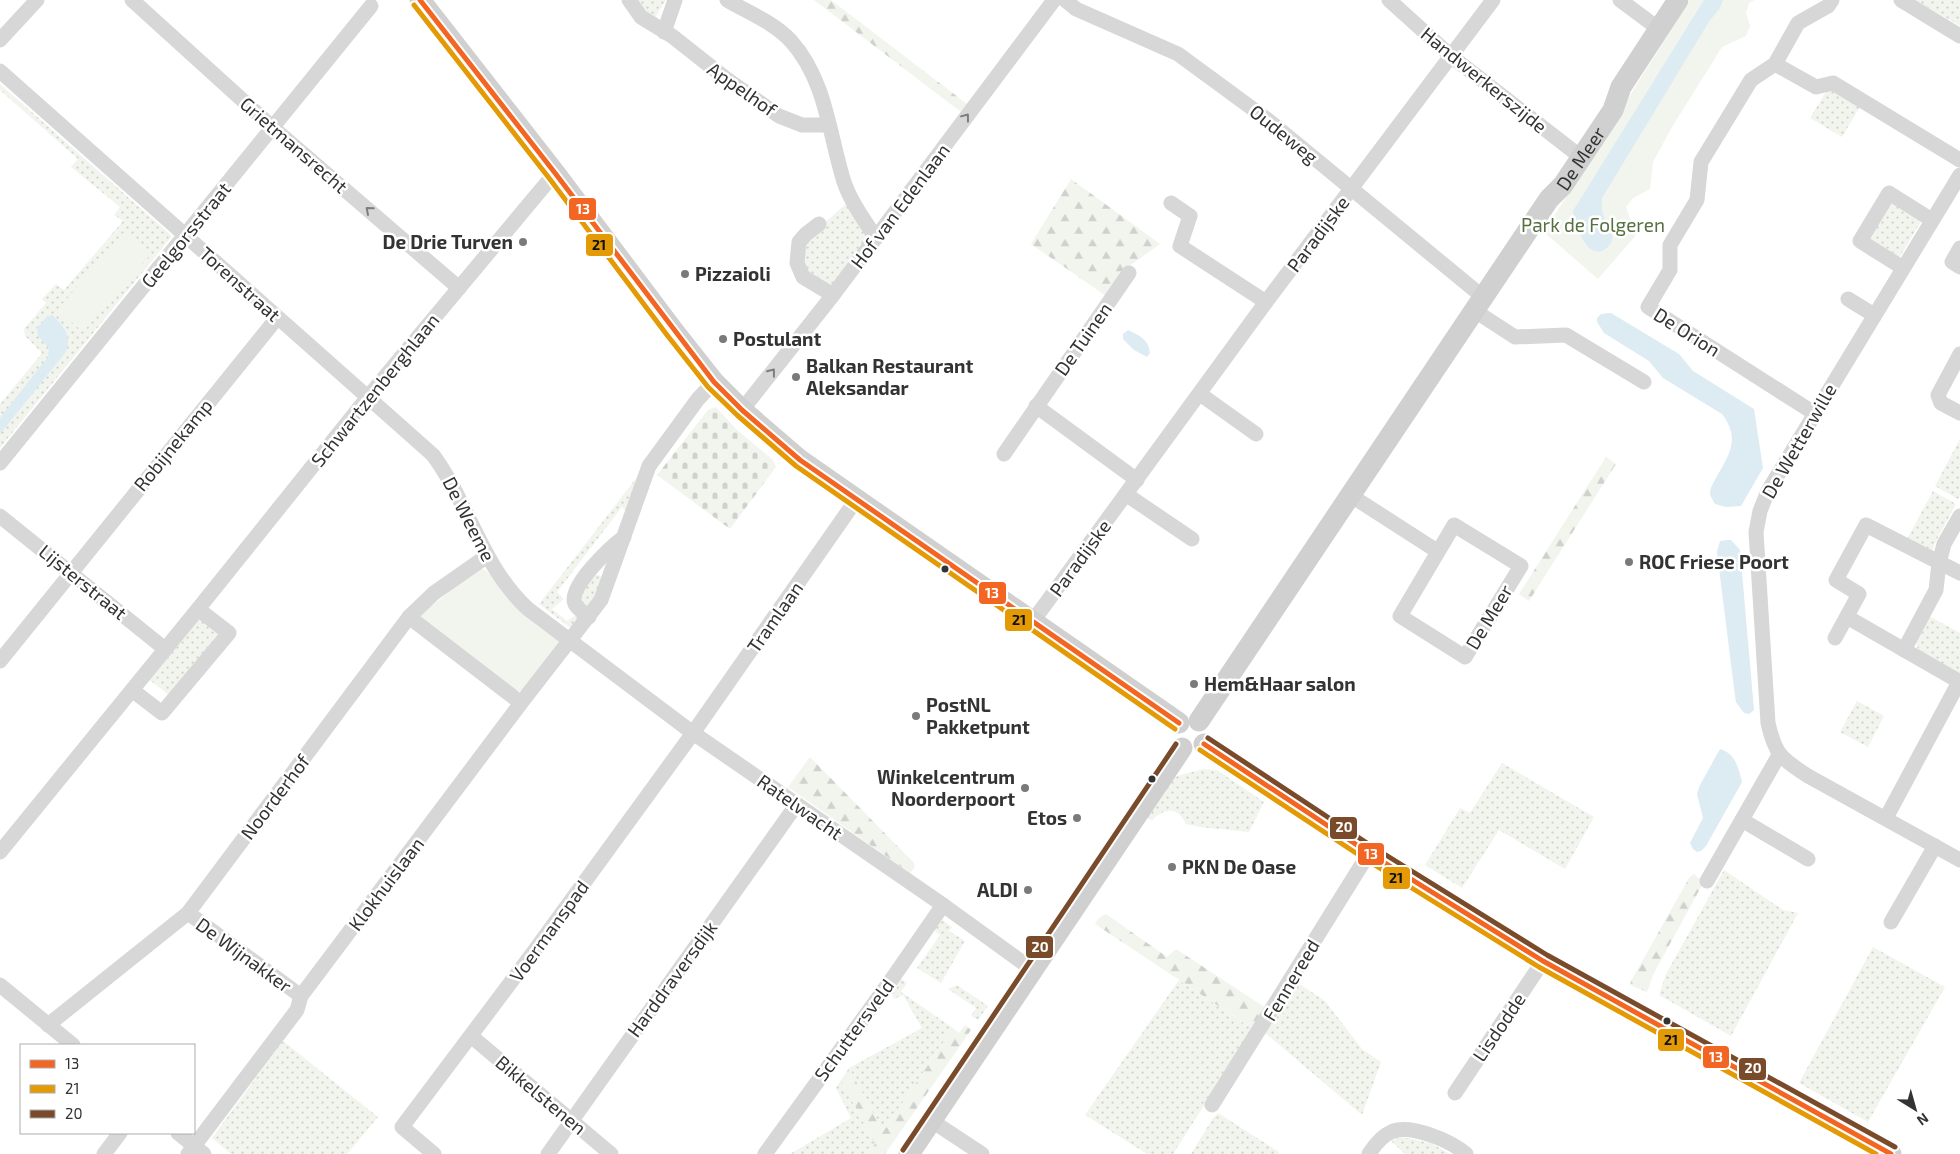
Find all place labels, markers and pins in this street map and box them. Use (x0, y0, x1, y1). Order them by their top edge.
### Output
place label: De Drie Turven (382, 230, 513, 253)
marker: De Drie Turven (517, 236, 529, 248)
place label: Pizzaioli (695, 262, 771, 285)
marker: Pizzaioli (679, 268, 691, 280)
place label: Postulant (733, 327, 822, 350)
marker: Postulant (717, 333, 729, 345)
place label: Balkan Restaurant Aleksandar (806, 354, 973, 399)
marker: Balkan Restaurant Aleksandar (790, 371, 802, 383)
place label: ROC Friese Poort (1639, 550, 1789, 573)
marker: ROC Friese Poort (1623, 556, 1635, 568)
unlabelled marker (940, 564, 950, 574)
place label: Hem&Haar salon (1204, 672, 1356, 695)
marker: Hem&Haar salon (1188, 678, 1200, 690)
place label: PostNL Pakketpunt (926, 693, 1030, 738)
marker: PostNL Pakketpunt (910, 710, 922, 722)
place label: Winkelcentrum Noorderpoort (877, 765, 1015, 810)
unlabelled marker (1147, 774, 1157, 784)
marker: Winkelcentrum Noorderpoort (1019, 782, 1031, 794)
place label: Etos (1027, 806, 1067, 829)
marker: Etos (1071, 812, 1083, 824)
place label: PKN De Oase (1182, 855, 1296, 878)
marker: PKN De Oase (1166, 861, 1178, 873)
place label: ALDI (977, 878, 1018, 901)
marker: ALDI (1022, 884, 1034, 896)
unlabelled marker (1662, 1016, 1672, 1026)

